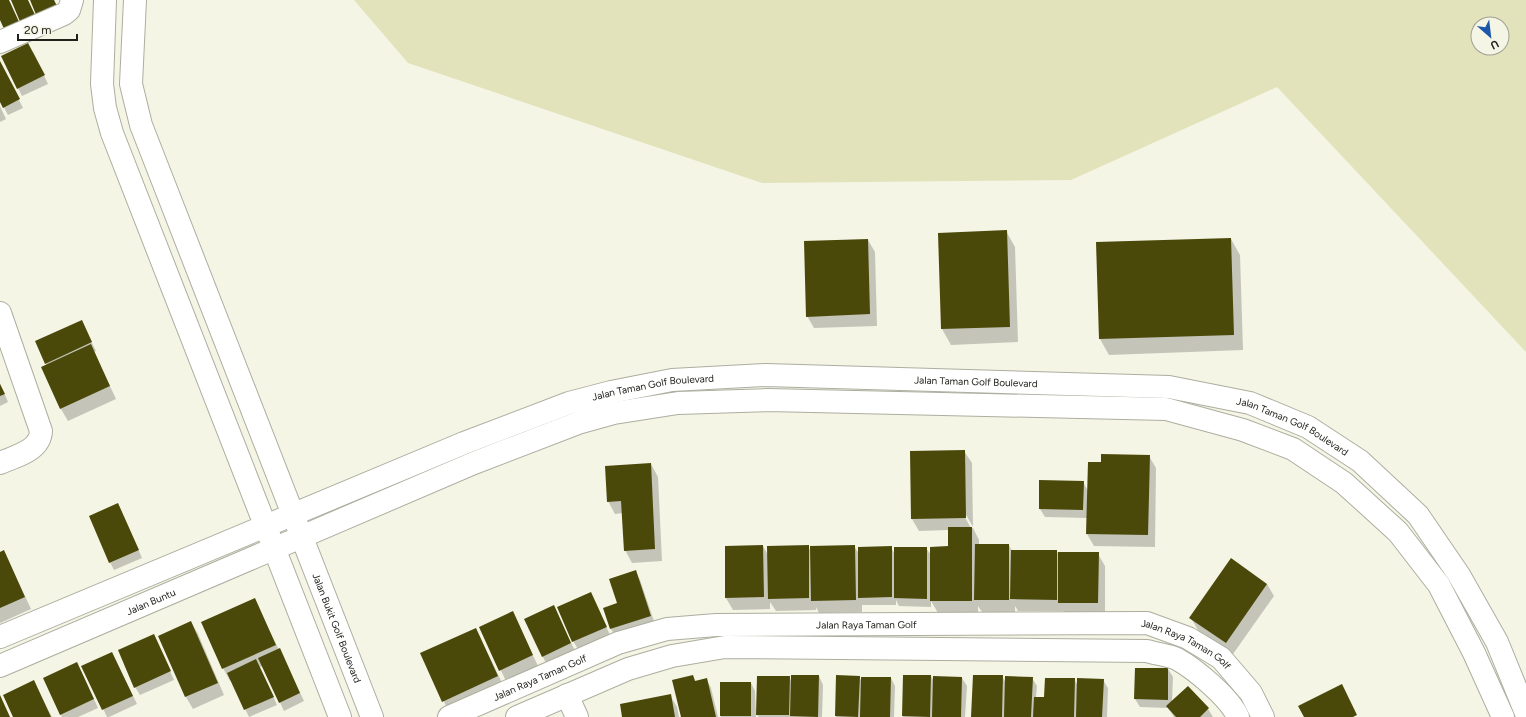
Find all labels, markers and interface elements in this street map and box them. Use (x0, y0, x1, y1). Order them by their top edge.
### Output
scale bar (18, 16, 77, 42)
north arrow (1470, 16, 1510, 56)
text: 20 m (24, 23, 52, 37)
text: U (1488, 37, 1501, 52)
street label: Jalan Taman Golf Boulevard (590, 371, 714, 403)
street label: Jalan Taman Golf Boulevard (914, 373, 1038, 390)
street label: Jalan Taman Golf Boulevard (1235, 394, 1351, 458)
street label: Jalan Bukit Golf Boulevard (310, 571, 365, 685)
street label: Jalan Buntu (124, 585, 177, 618)
street label: Jalan Raya Taman Golf (1141, 617, 1234, 672)
street label: Jalan Raya Taman Golf (816, 618, 917, 631)
street label: Jalan Raya Taman Golf (491, 651, 589, 703)

